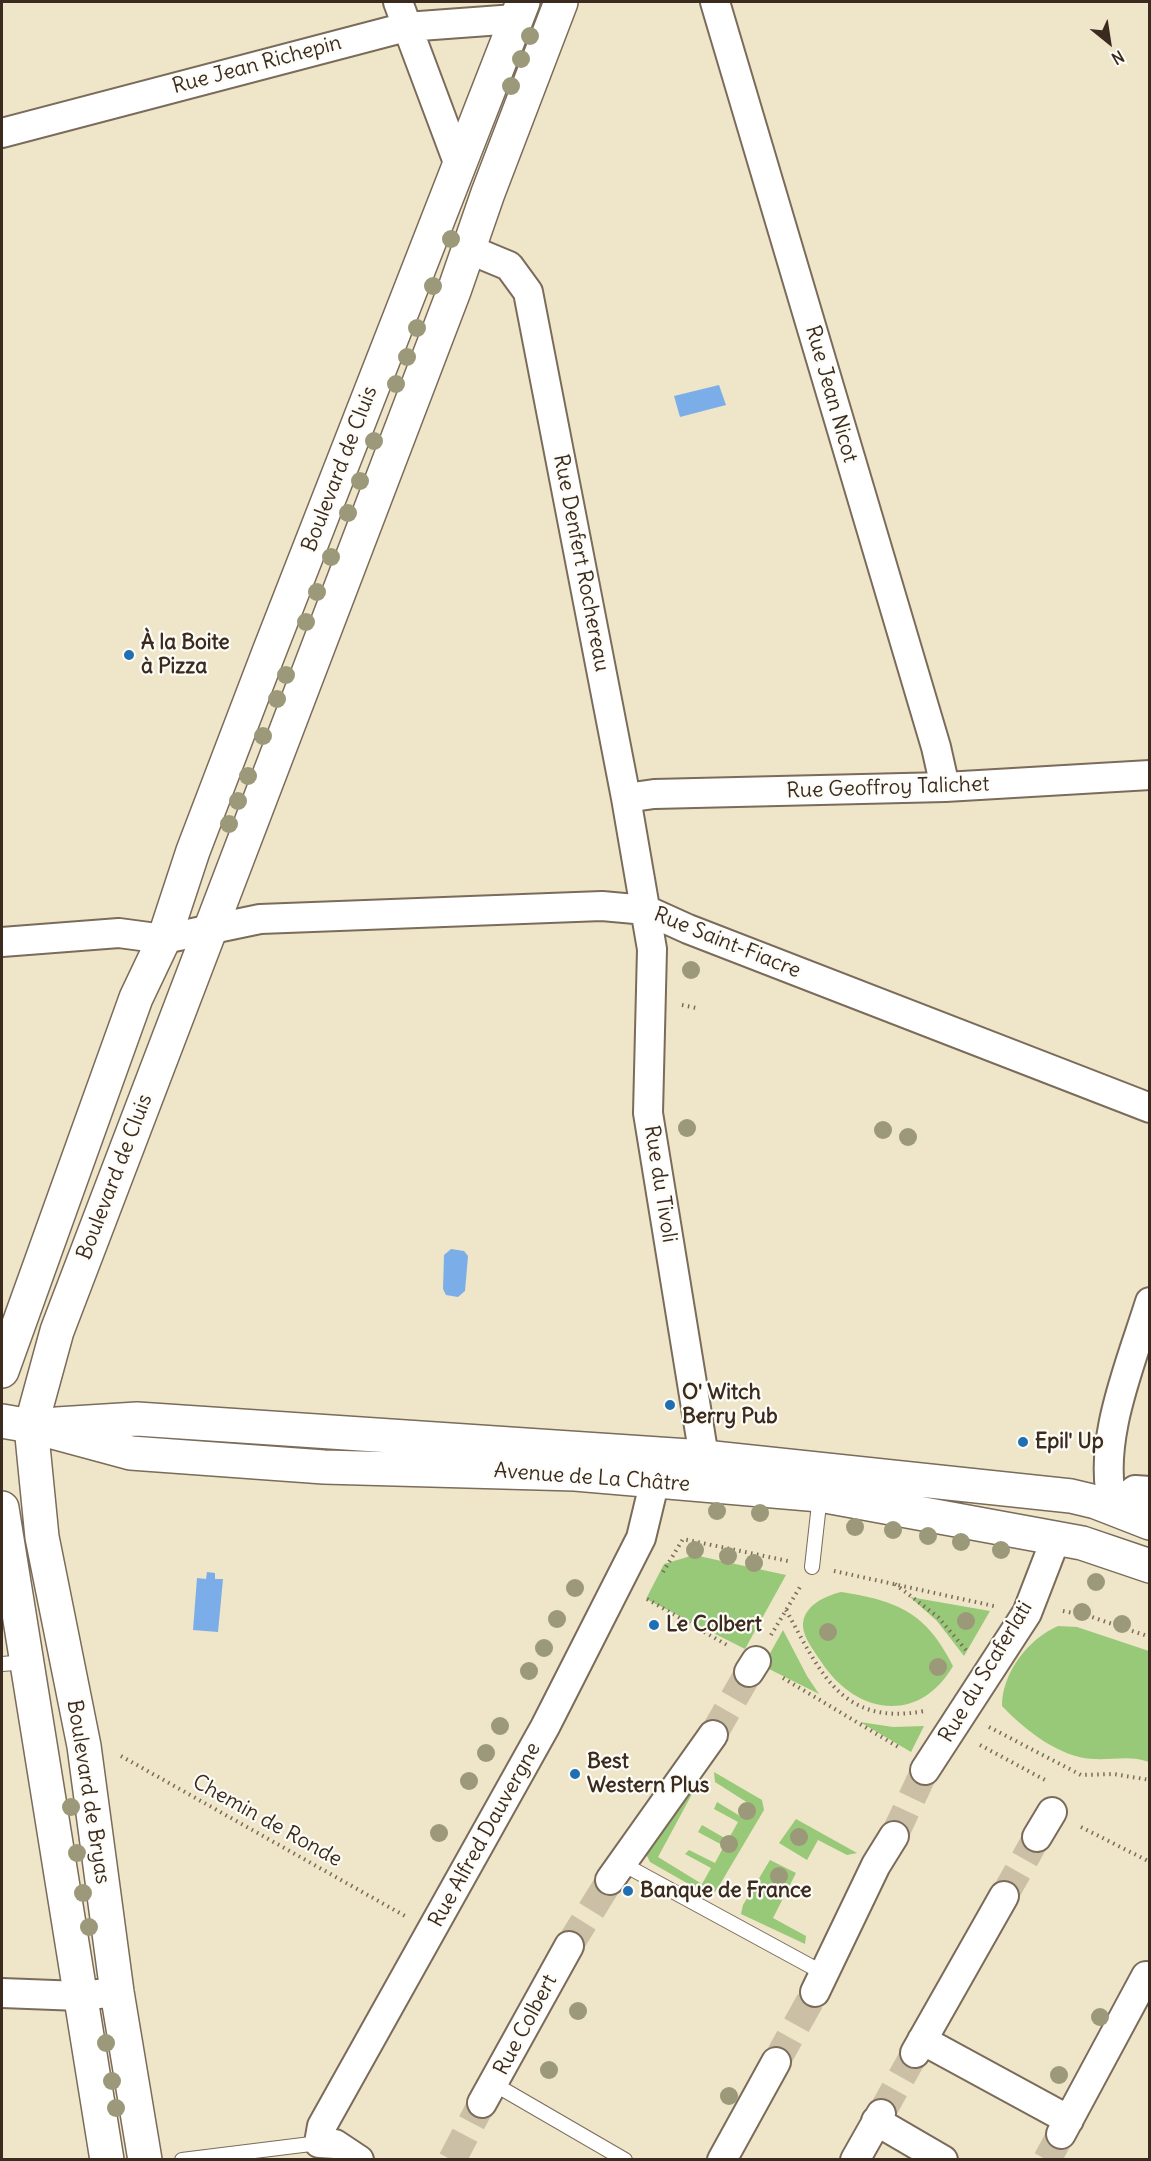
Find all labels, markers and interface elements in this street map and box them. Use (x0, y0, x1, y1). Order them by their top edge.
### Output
north arrow (1079, 12, 1139, 72)
street label: Rue Jean Richepin (170, 30, 344, 100)
text: N (1108, 46, 1128, 69)
street label: Rue Jean Nicot (799, 323, 863, 465)
street label: Boulevard de Cluis (297, 383, 383, 555)
street label: Rue Denfert Rochereau (548, 452, 614, 674)
place label: À la Boite à Pizza (141, 630, 230, 680)
marker: À la Boite à Pizza (122, 648, 136, 662)
street label: Rue Geoffroy Talichet (786, 772, 990, 804)
street label: Rue Saint-Fiacre (650, 902, 804, 984)
street label: Boulevard de Cluis (72, 1091, 158, 1263)
street label: Rue du Tivoli (638, 1124, 682, 1244)
place label: O' Witch Berry Pub (682, 1380, 778, 1430)
marker: O' Witch Berry Pub (663, 1398, 677, 1412)
place label: Epil' Up (1035, 1429, 1104, 1455)
marker: Epil' Up (1016, 1435, 1030, 1449)
street label: Avenue de La Châtre (493, 1459, 691, 1497)
street label: Rue du Scaferlati (934, 1597, 1038, 1747)
place label: Le Colbert (666, 1612, 762, 1638)
marker: Le Colbert (647, 1618, 661, 1632)
street label: Boulevard de Bryas (61, 1698, 115, 1886)
street label: Rue Alfred Dauvergne (424, 1738, 546, 1932)
place label: Best Western Plus (587, 1749, 709, 1799)
marker: Best Western Plus (568, 1767, 582, 1781)
street label: Chemin de Ronde (188, 1770, 346, 1872)
place label: Banque de France (640, 1878, 812, 1904)
marker: Banque de France (621, 1884, 635, 1898)
street label: Rue Colbert (489, 1970, 563, 2080)

